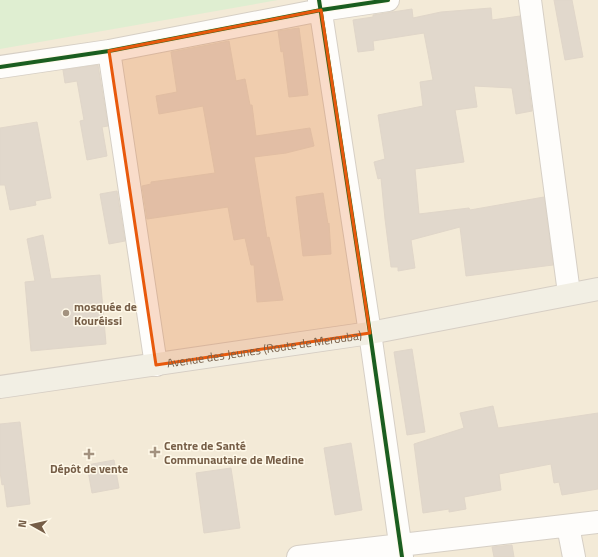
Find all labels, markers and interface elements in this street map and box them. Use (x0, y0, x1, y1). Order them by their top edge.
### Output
place label: mosquée de Kouréissi (74, 297, 137, 330)
marker: mosquée de Kouréissi (61, 308, 71, 318)
street label: Avenue des Jeunes (Route de Merouba) (165, 325, 363, 372)
place label: Centre de Santé Communautaire de Medine (164, 436, 304, 469)
marker: Centre de Santé Communautaire de Medine (149, 446, 161, 458)
marker: Dépôt de vente (84, 449, 94, 459)
place label: Dépôt de vente (50, 459, 128, 478)
north arrow (12, 505, 52, 545)
text: N (14, 519, 31, 528)

